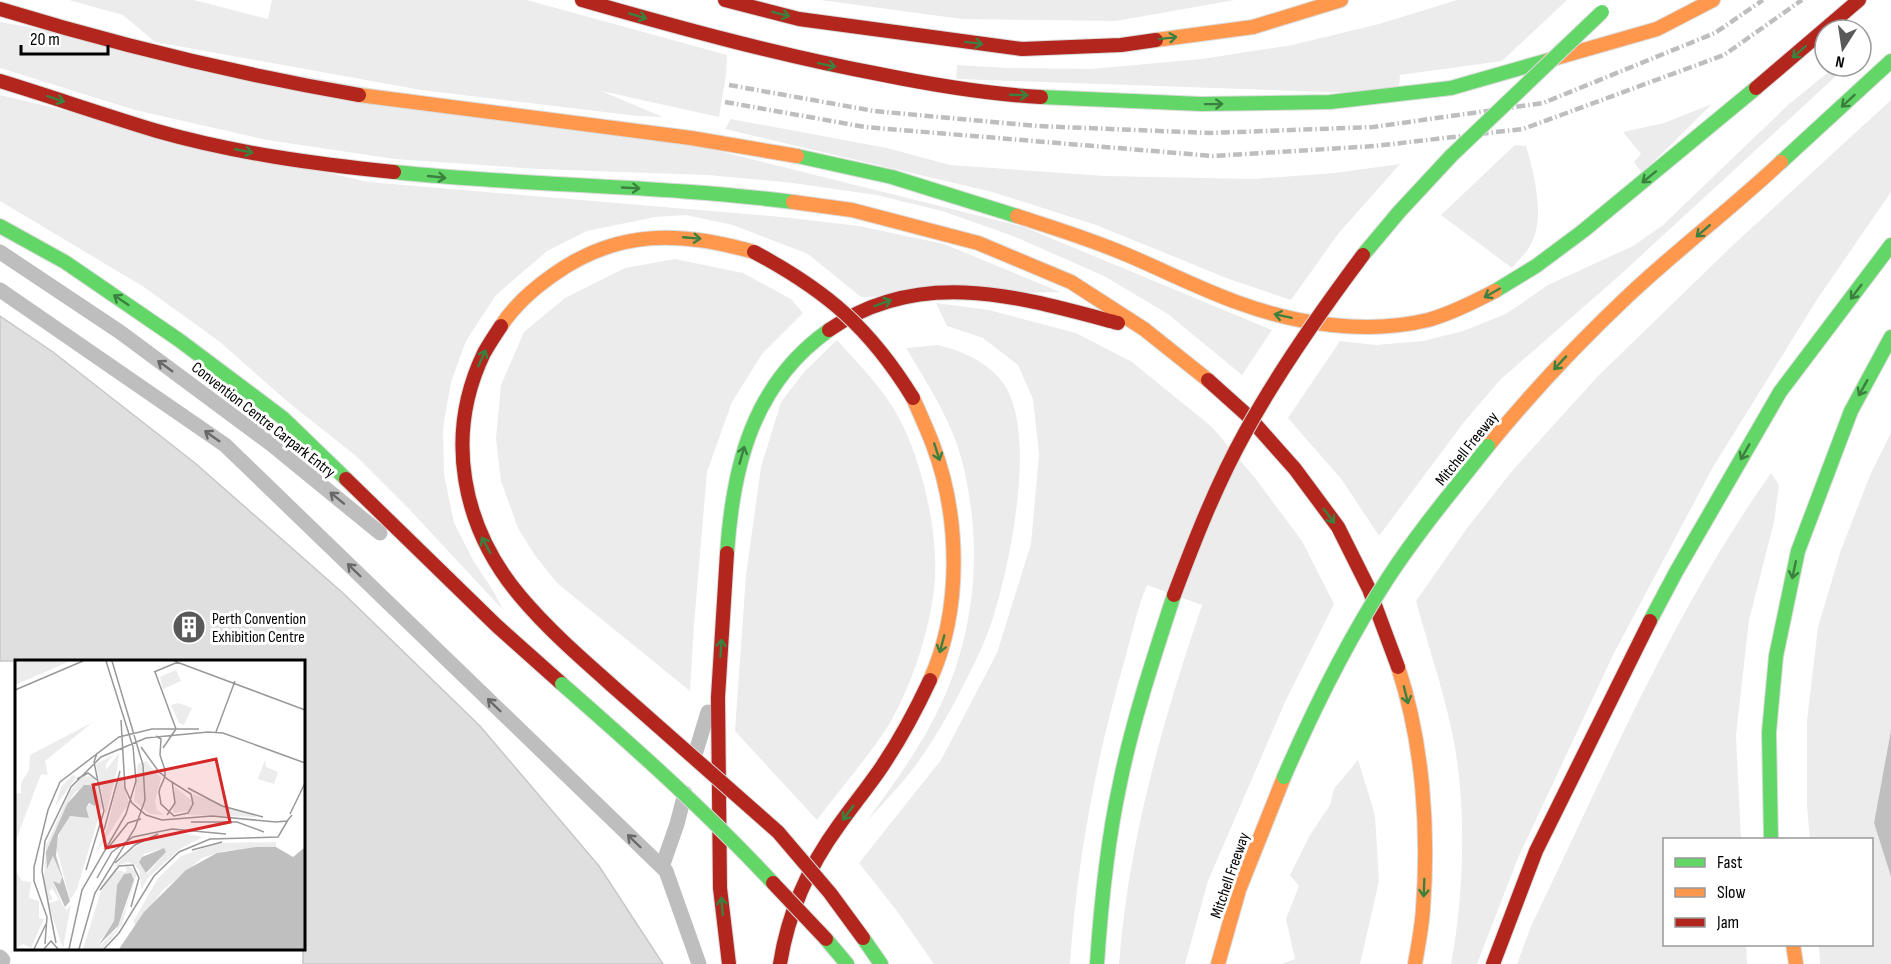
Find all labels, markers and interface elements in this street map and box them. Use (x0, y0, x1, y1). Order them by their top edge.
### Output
one-way arrow (772, 9, 791, 21)
one-way arrow (628, 11, 647, 22)
scale bar (21, 18, 108, 56)
north arrow (1813, 18, 1873, 78)
text: 20 m (30, 29, 60, 50)
one-way arrow (1158, 33, 1178, 44)
one-way arrow (964, 37, 984, 48)
one-way arrow (1792, 45, 1807, 59)
text: N (1834, 51, 1846, 71)
one-way arrow (817, 60, 836, 71)
one-way arrow (1009, 90, 1029, 101)
one-way arrow (1841, 94, 1856, 108)
one-way arrow (46, 95, 65, 106)
one-way arrow (1204, 98, 1224, 110)
one-way arrow (233, 146, 253, 157)
one-way arrow (1642, 170, 1657, 184)
one-way arrow (426, 172, 446, 183)
one-way arrow (621, 183, 641, 194)
one-way arrow (1696, 224, 1711, 238)
one-way arrow (681, 233, 701, 244)
one-way arrow (1849, 284, 1862, 300)
one-way arrow (1484, 287, 1501, 299)
one-way arrow (112, 293, 129, 306)
one-way arrow (873, 296, 892, 307)
one-way arrow (1274, 309, 1293, 321)
one-way arrow (477, 349, 489, 367)
one-way arrow (1553, 356, 1567, 371)
street label: Convention Centre Carpark Entry (187, 358, 339, 482)
one-way arrow (158, 360, 174, 372)
one-way arrow (1857, 379, 1868, 397)
street label: Mitchell Freeway (1432, 408, 1503, 490)
one-way arrow (204, 430, 221, 442)
one-way arrow (932, 442, 943, 461)
one-way arrow (1739, 443, 1751, 460)
one-way arrow (737, 446, 748, 465)
one-way arrow (329, 491, 345, 504)
one-way arrow (1323, 508, 1336, 524)
one-way arrow (480, 537, 492, 554)
one-way arrow (1788, 560, 1799, 580)
one-way arrow (346, 563, 361, 577)
building icon: Perth Convention Exhibition Centre (171, 609, 207, 645)
place label: Perth Convention Exhibition Centre (212, 610, 306, 647)
one-way arrow (936, 634, 947, 653)
one-way arrow (715, 639, 726, 659)
inset map (15, 660, 304, 949)
one-way arrow (1401, 685, 1413, 704)
one-way arrow (487, 698, 502, 713)
one-way arrow (841, 804, 854, 820)
street label: Mitchell Freeway (1207, 830, 1254, 921)
one-way arrow (627, 834, 642, 848)
legend (1663, 838, 1873, 946)
text: Fast (1717, 852, 1743, 873)
one-way arrow (1418, 877, 1429, 897)
text: Slow (1717, 882, 1746, 903)
one-way arrow (716, 897, 727, 916)
text: Jam (1716, 912, 1739, 933)

